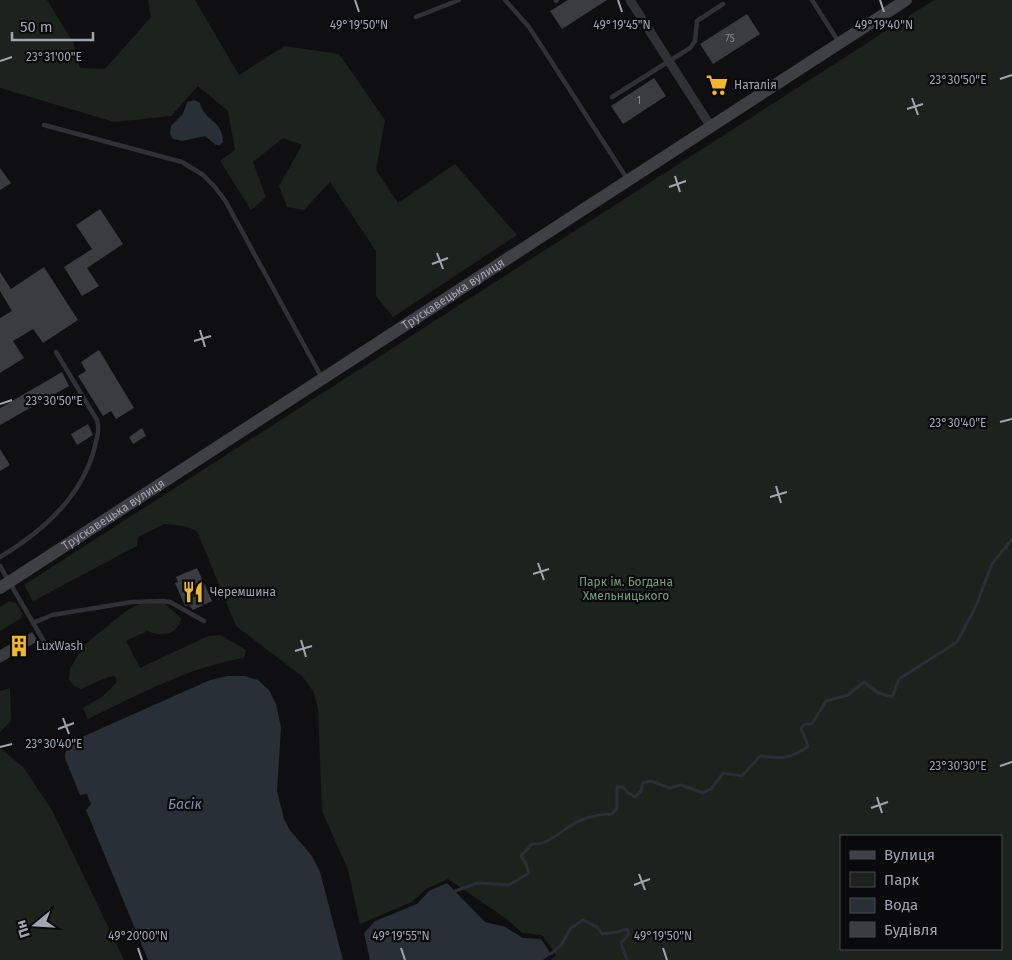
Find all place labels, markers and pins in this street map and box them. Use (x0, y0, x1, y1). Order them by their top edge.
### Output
supermarket icon: Наталія (704, 72, 730, 98)
place label: Наталія (734, 78, 777, 92)
restaurant icon: Черемшина (180, 579, 206, 605)
place label: Черемшина (210, 585, 276, 599)
building icon: LuxWash (6, 633, 32, 659)
place label: LuxWash (36, 639, 83, 653)

